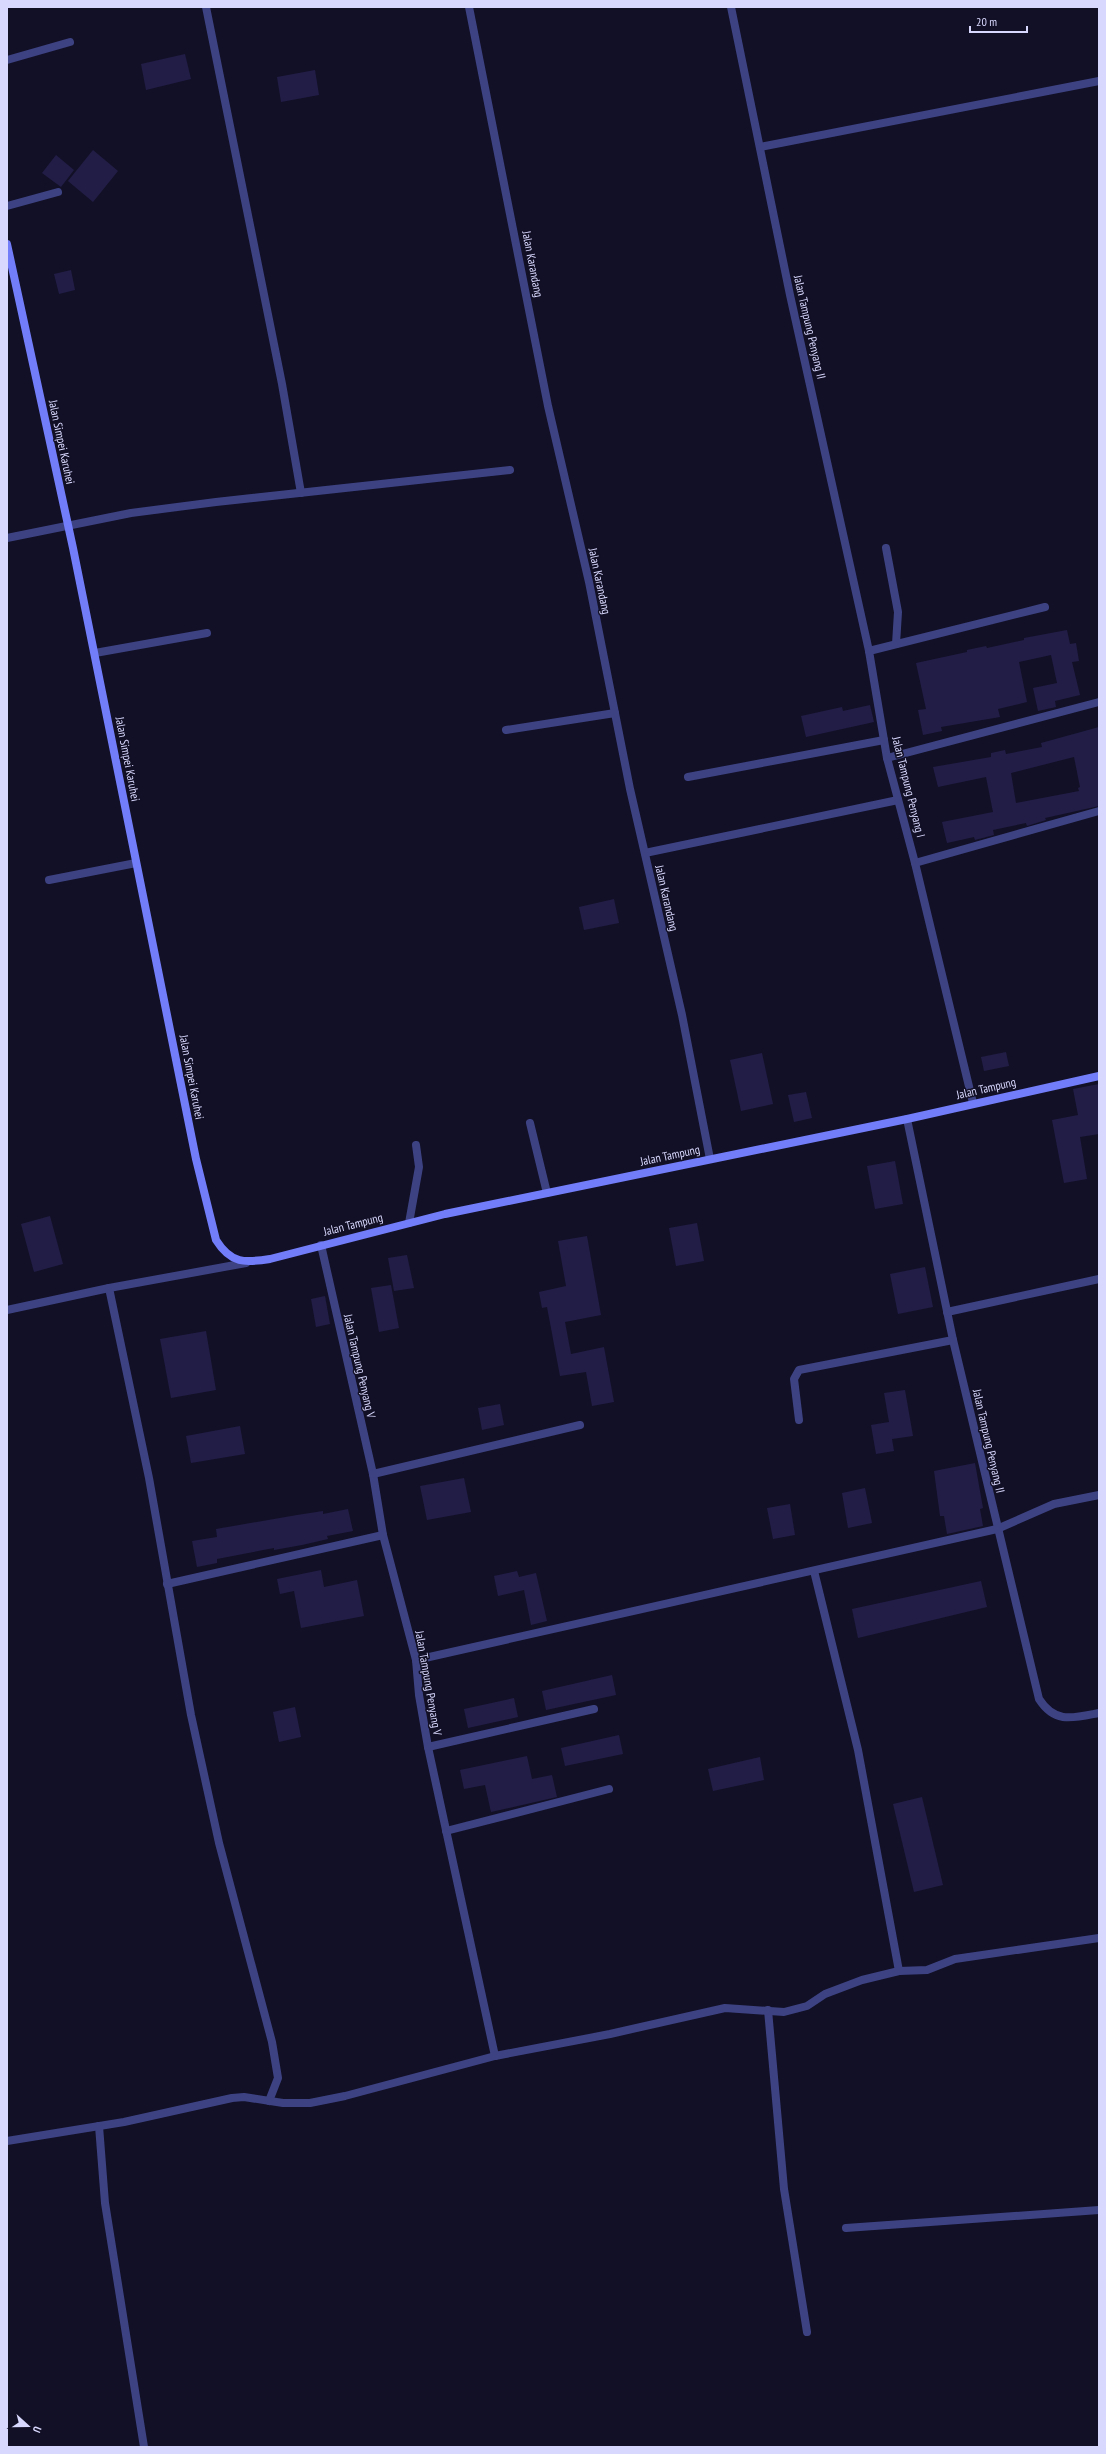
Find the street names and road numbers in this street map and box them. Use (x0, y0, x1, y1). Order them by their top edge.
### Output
street label: Jalan Karandang (519, 229, 547, 298)
street label: Jalan Tampung Penyang II (791, 273, 829, 381)
street label: Jalan Simpei Karuhei (46, 398, 78, 486)
street label: Jalan Karandang (585, 546, 614, 616)
street label: Jalan Simpei Karuhei (112, 714, 144, 803)
street label: Jalan Tampung Penyang I (889, 734, 929, 839)
street label: Jalan Karandang (652, 863, 682, 933)
street label: Jalan Simpei Karuhei (176, 1032, 208, 1121)
street label: Jalan Tampung (954, 1074, 1017, 1102)
street label: Jalan Tampung (638, 1141, 701, 1169)
street label: Jalan Tampung (321, 1209, 384, 1239)
street label: Jalan Tampung Penyang V (341, 1312, 379, 1420)
street label: Jalan Tampung Penyang II (970, 1387, 1008, 1495)
street label: Jalan Tampung Penyang V (412, 1628, 446, 1737)

